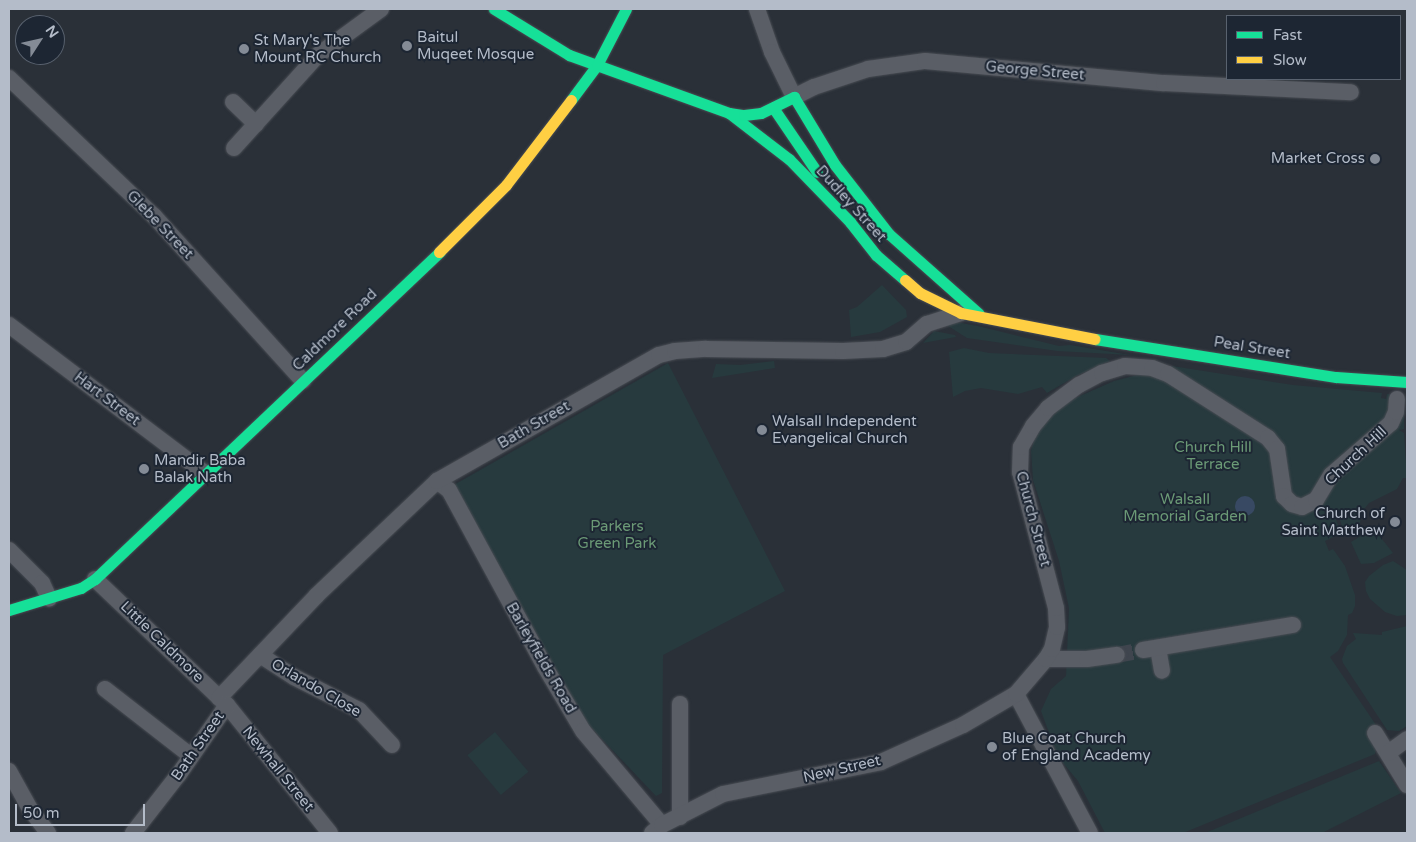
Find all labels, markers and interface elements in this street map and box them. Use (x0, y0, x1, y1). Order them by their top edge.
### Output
north arrow (15, 15, 65, 65)
legend (1226, 15, 1401, 80)
text: N (42, 22, 62, 41)
text: Fast (1273, 26, 1302, 44)
place label: Baitul Muqeet Mosque (417, 28, 534, 63)
place label: St Mary's The Mount RC Church (254, 31, 381, 66)
marker: Baitul Muqeet Mosque (401, 40, 413, 52)
marker: St Mary's The Mount RC Church (238, 43, 250, 55)
text: Slow (1273, 51, 1307, 69)
street label: George Street (985, 58, 1085, 84)
place label: Market Cross (1271, 150, 1365, 168)
marker: Market Cross (1369, 153, 1381, 165)
street label: Dudley Street (812, 162, 890, 246)
street label: Glebe Street (123, 187, 197, 263)
street label: Caldmore Road (289, 285, 381, 375)
street label: Peal Street (1212, 333, 1292, 363)
street label: Hart Street (70, 368, 144, 430)
street label: Bath Street (495, 397, 573, 453)
place label: Walsall Independent Evangelical Church (772, 412, 917, 447)
street label: Church Hill (1321, 423, 1391, 489)
marker: Walsall Independent Evangelical Church (756, 424, 768, 436)
park label: Church Hill Terrace (1174, 438, 1252, 473)
place label: Mandir Baba Balak Nath (154, 451, 246, 486)
marker: Mandir Baba Balak Nath (138, 463, 150, 475)
street label: Church Street (1012, 469, 1054, 569)
park label: Walsall Memorial Garden (1123, 490, 1247, 525)
place label: Church of Saint Matthew (1281, 504, 1385, 539)
marker: Church of Saint Matthew (1389, 516, 1401, 528)
park label: Parkers Green Park (578, 517, 656, 552)
street label: Little Caldmore (117, 598, 207, 686)
street label: Barleyfields Road (502, 599, 580, 717)
street label: Orlando Close (268, 655, 364, 721)
street label: Bath Street (168, 708, 228, 784)
street label: Newhall Street (238, 723, 318, 815)
place label: Blue Coat Church of England Academy (1002, 729, 1150, 764)
marker: Blue Coat Church of England Academy (986, 741, 998, 753)
street label: New Street (802, 751, 882, 787)
scale bar (18, 794, 148, 826)
text: 50 m (23, 804, 60, 822)

